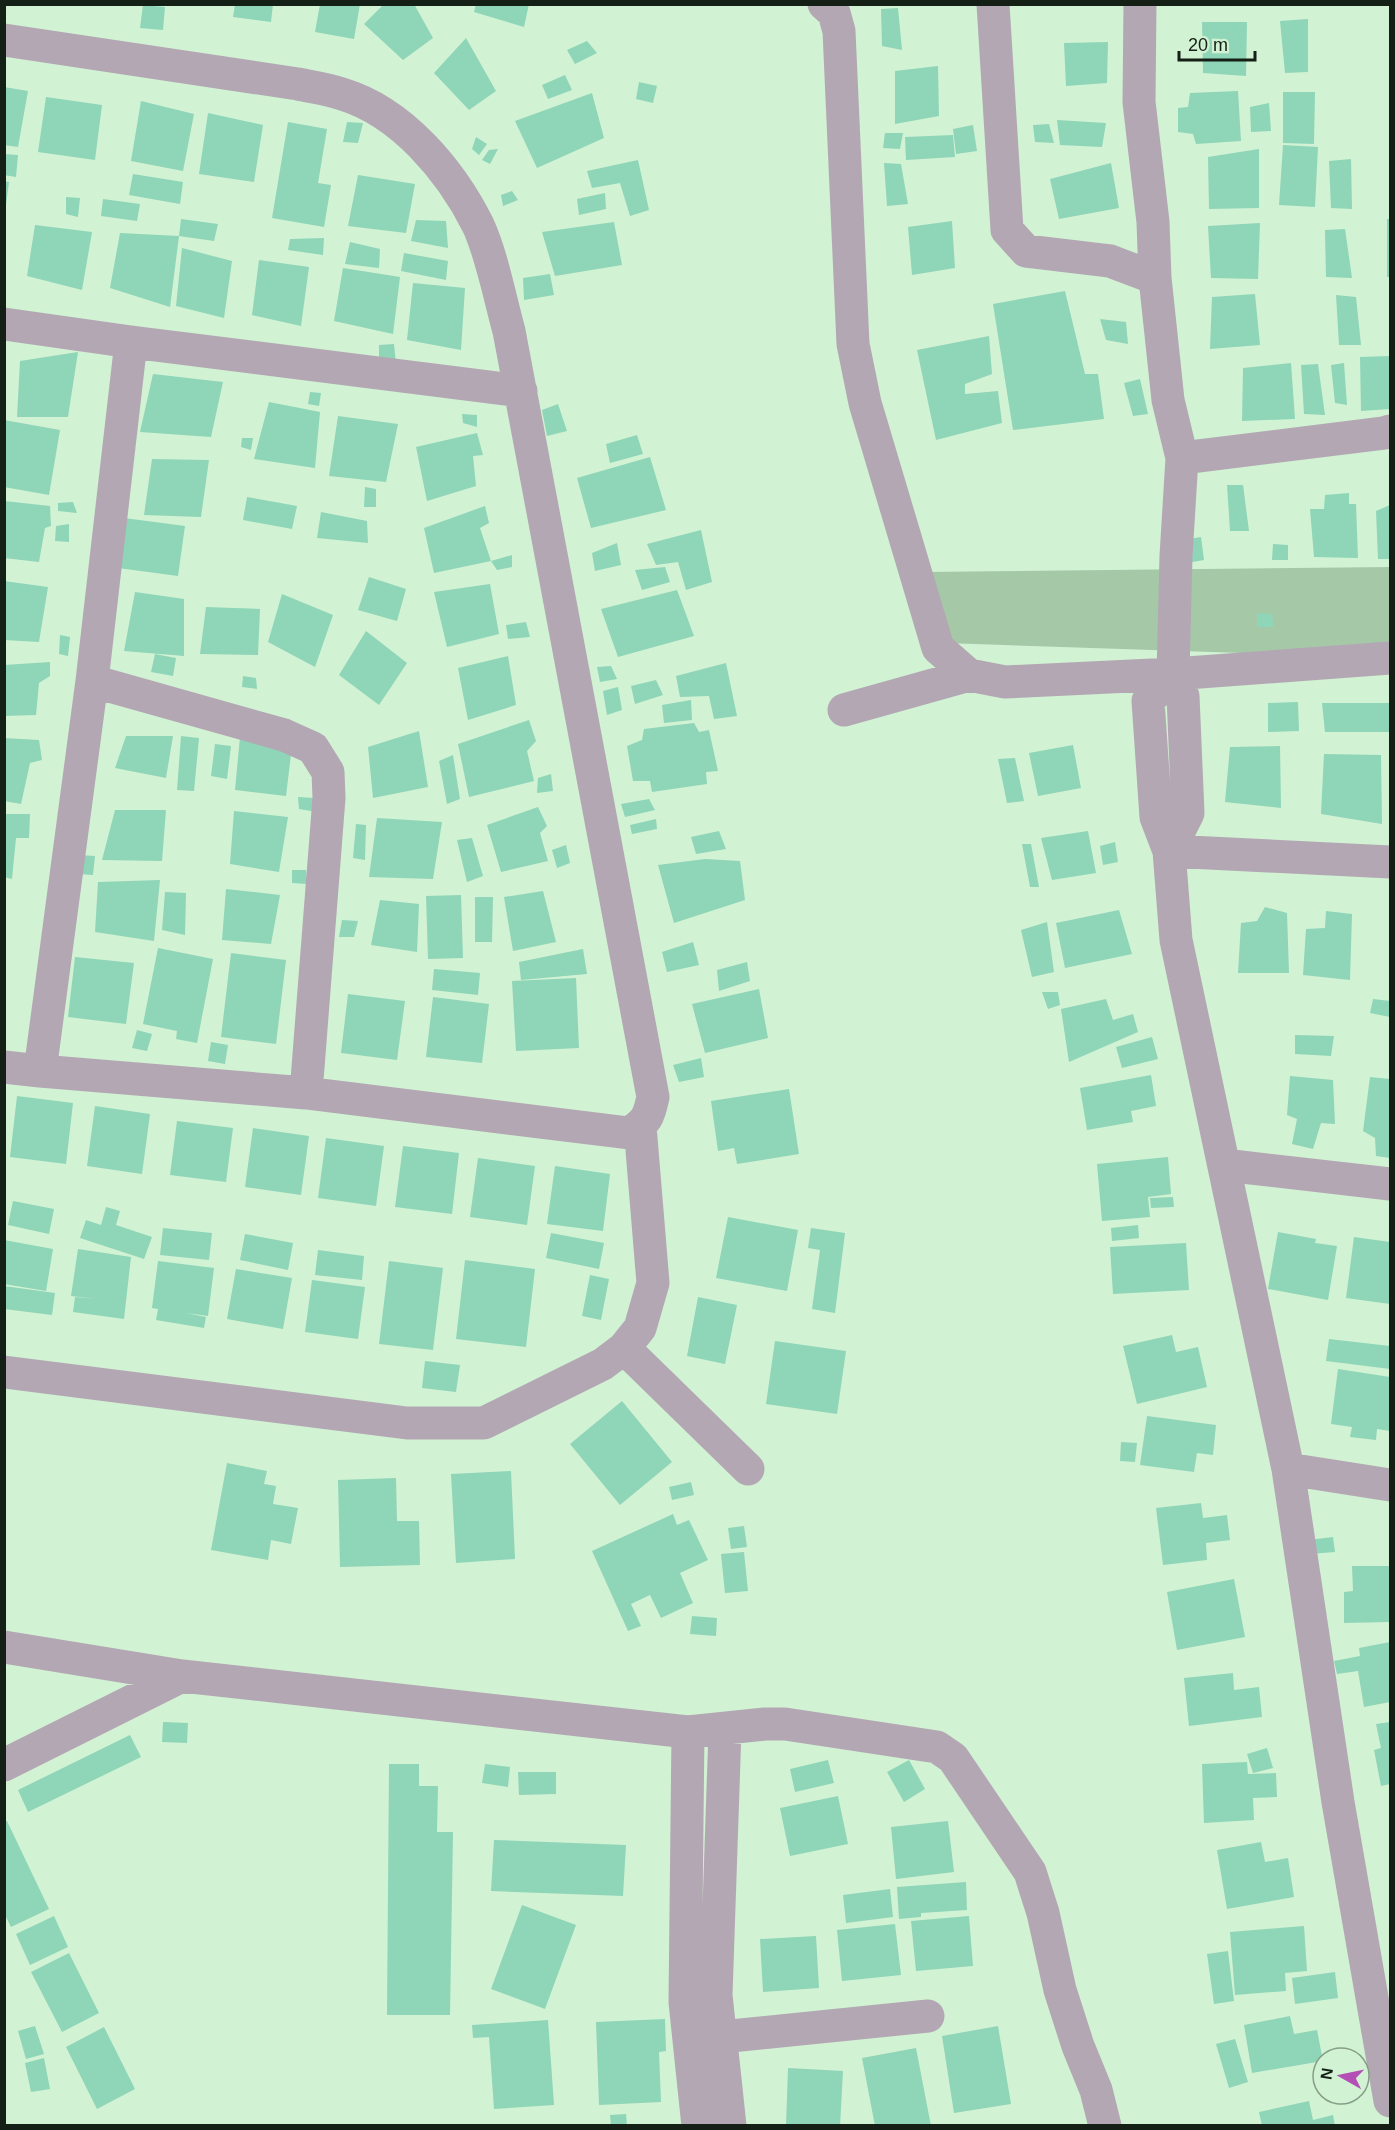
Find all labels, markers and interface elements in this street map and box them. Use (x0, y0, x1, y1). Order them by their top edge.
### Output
scale bar (1179, 24, 1256, 62)
text: 20 m (1188, 35, 1228, 55)
north arrow (1311, 2046, 1371, 2106)
text: N (1317, 2067, 1336, 2081)

